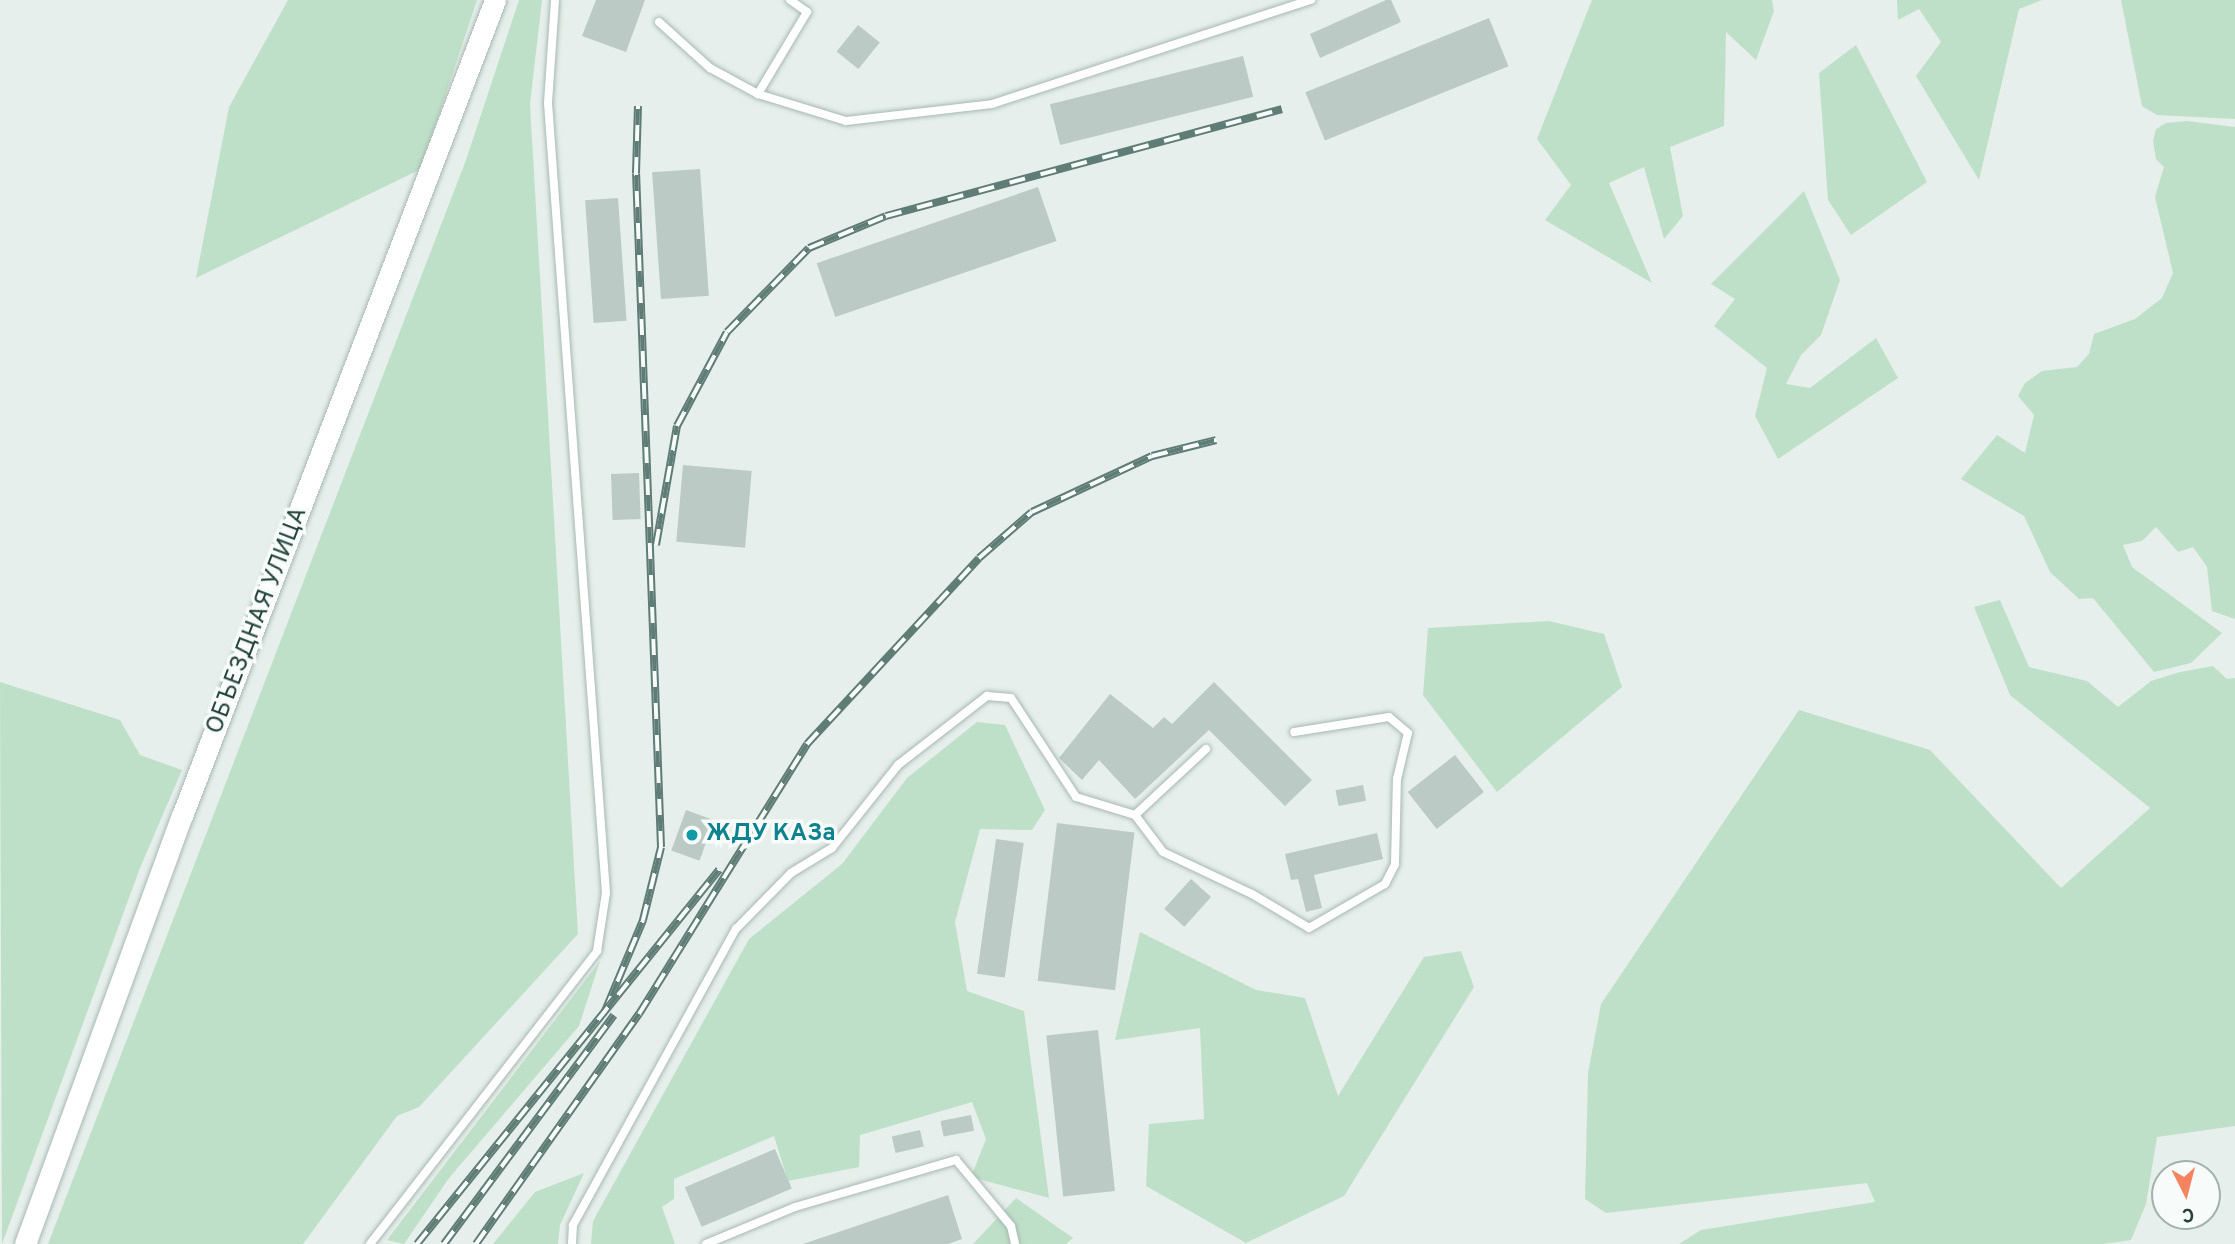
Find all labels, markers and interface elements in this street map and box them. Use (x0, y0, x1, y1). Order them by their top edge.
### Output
street label: ОБЪЕЗДНАЯ УЛИЦА (201, 503, 315, 739)
place label: ЖДУ КАЗа (706, 821, 837, 849)
marker: ЖДУ КАЗа (684, 827, 700, 843)
north arrow (2151, 1160, 2221, 1230)
text: С (2181, 1201, 2195, 1226)

